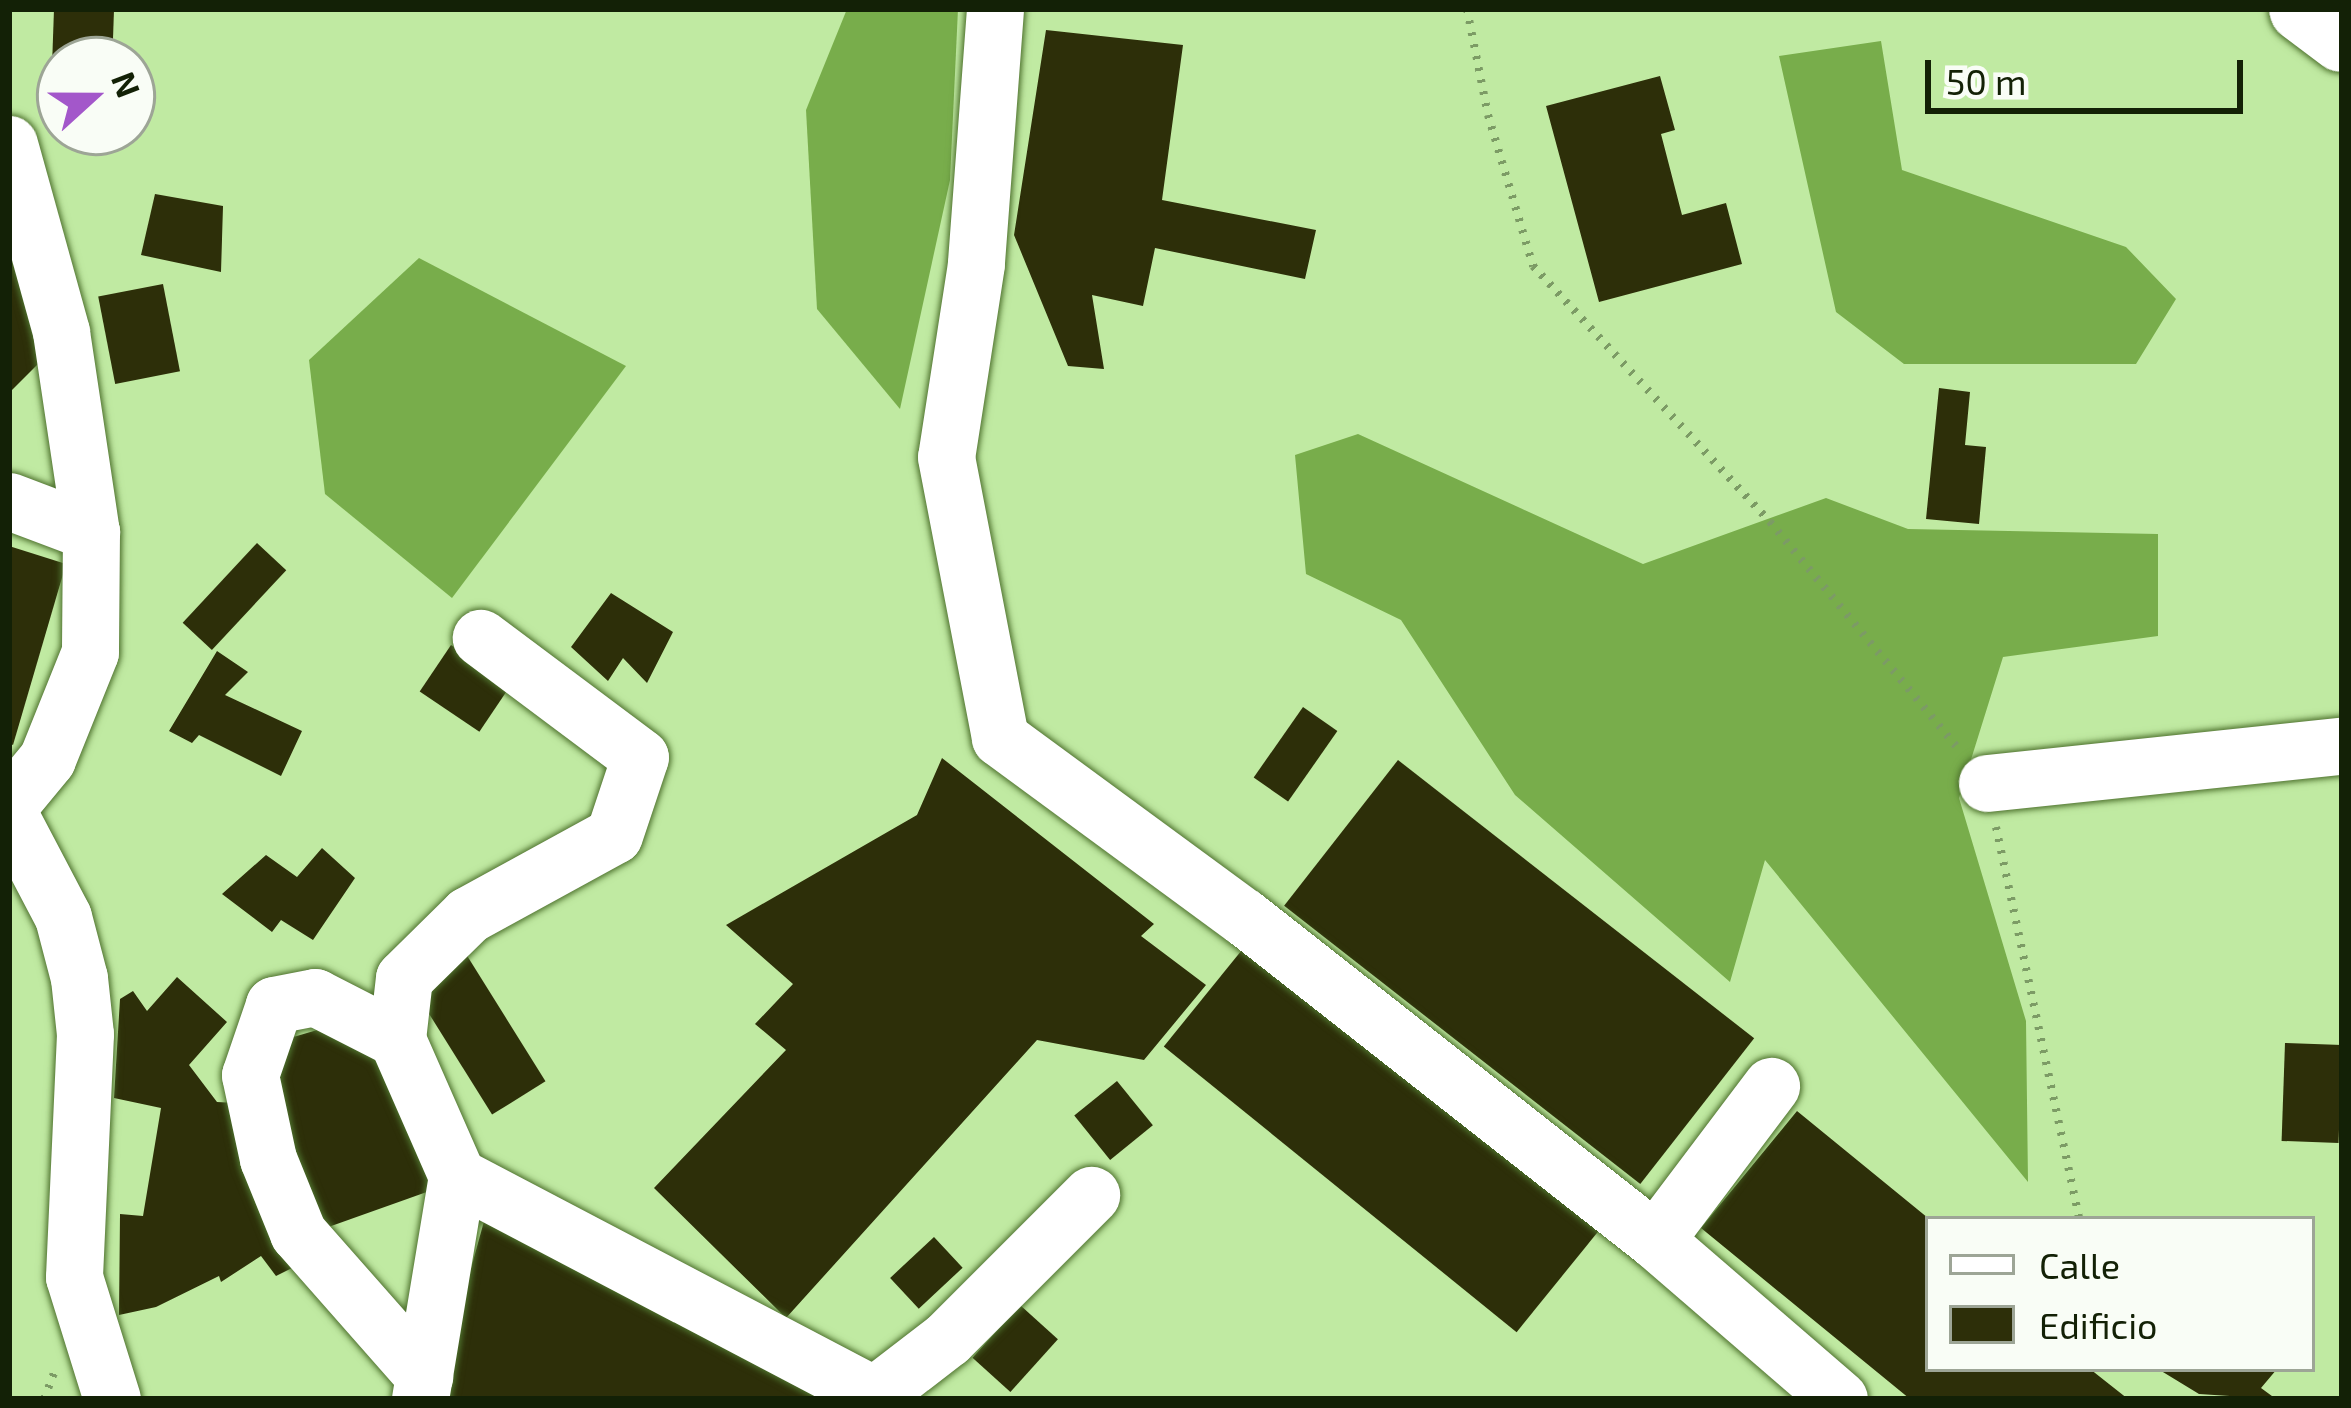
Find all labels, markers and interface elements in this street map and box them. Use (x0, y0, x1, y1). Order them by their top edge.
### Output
north arrow (36, 36, 156, 156)
scale bar (1931, 36, 2249, 110)
text: 50 m (1946, 59, 2027, 102)
text: N (104, 66, 150, 102)
legend (1925, 1216, 2315, 1372)
text: Calle (2039, 1243, 2120, 1286)
text: Edificio (2039, 1303, 2158, 1346)

